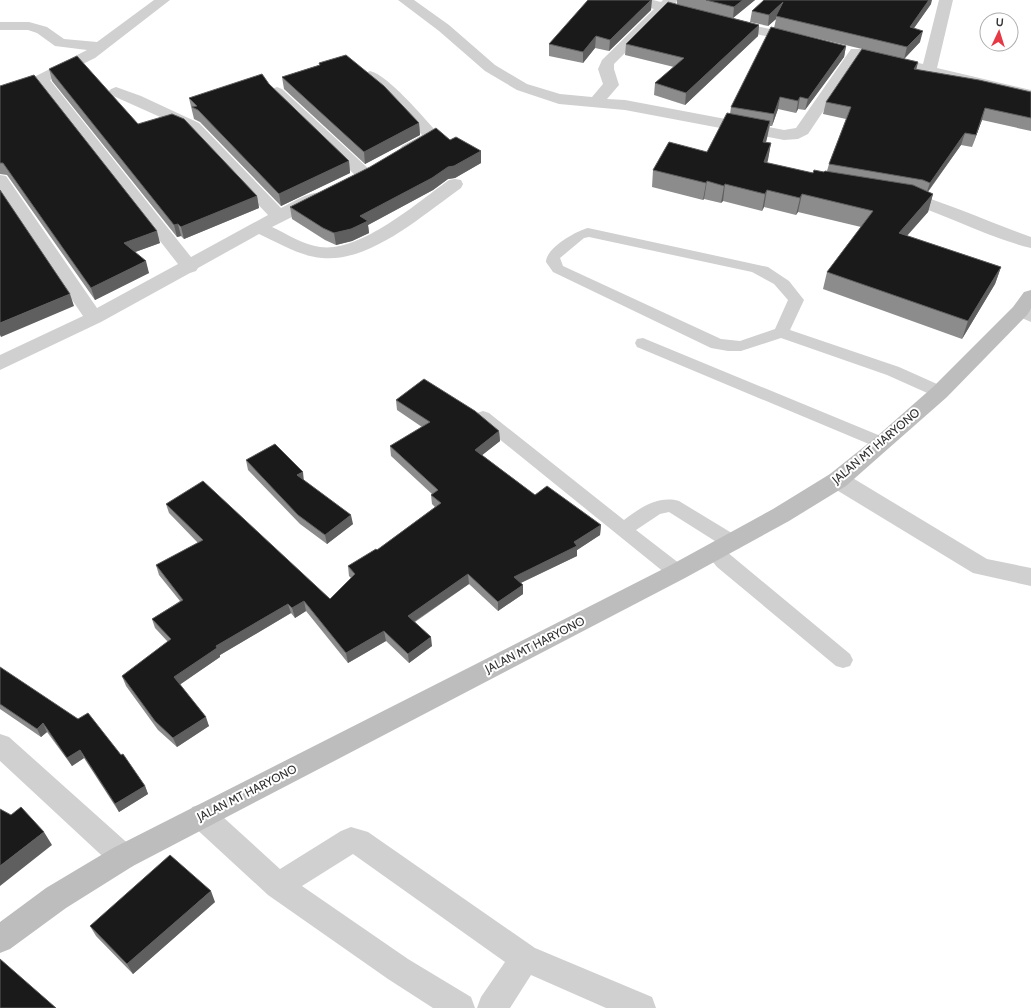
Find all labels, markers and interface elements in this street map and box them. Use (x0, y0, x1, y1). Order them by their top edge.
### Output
north arrow (979, 12, 1019, 52)
text: U (995, 15, 1004, 29)
street label: JALAN MT HARYONO (828, 405, 923, 487)
street label: JALAN MT HARYONO (481, 613, 587, 677)
street label: JALAN MT HARYONO (193, 761, 299, 825)

